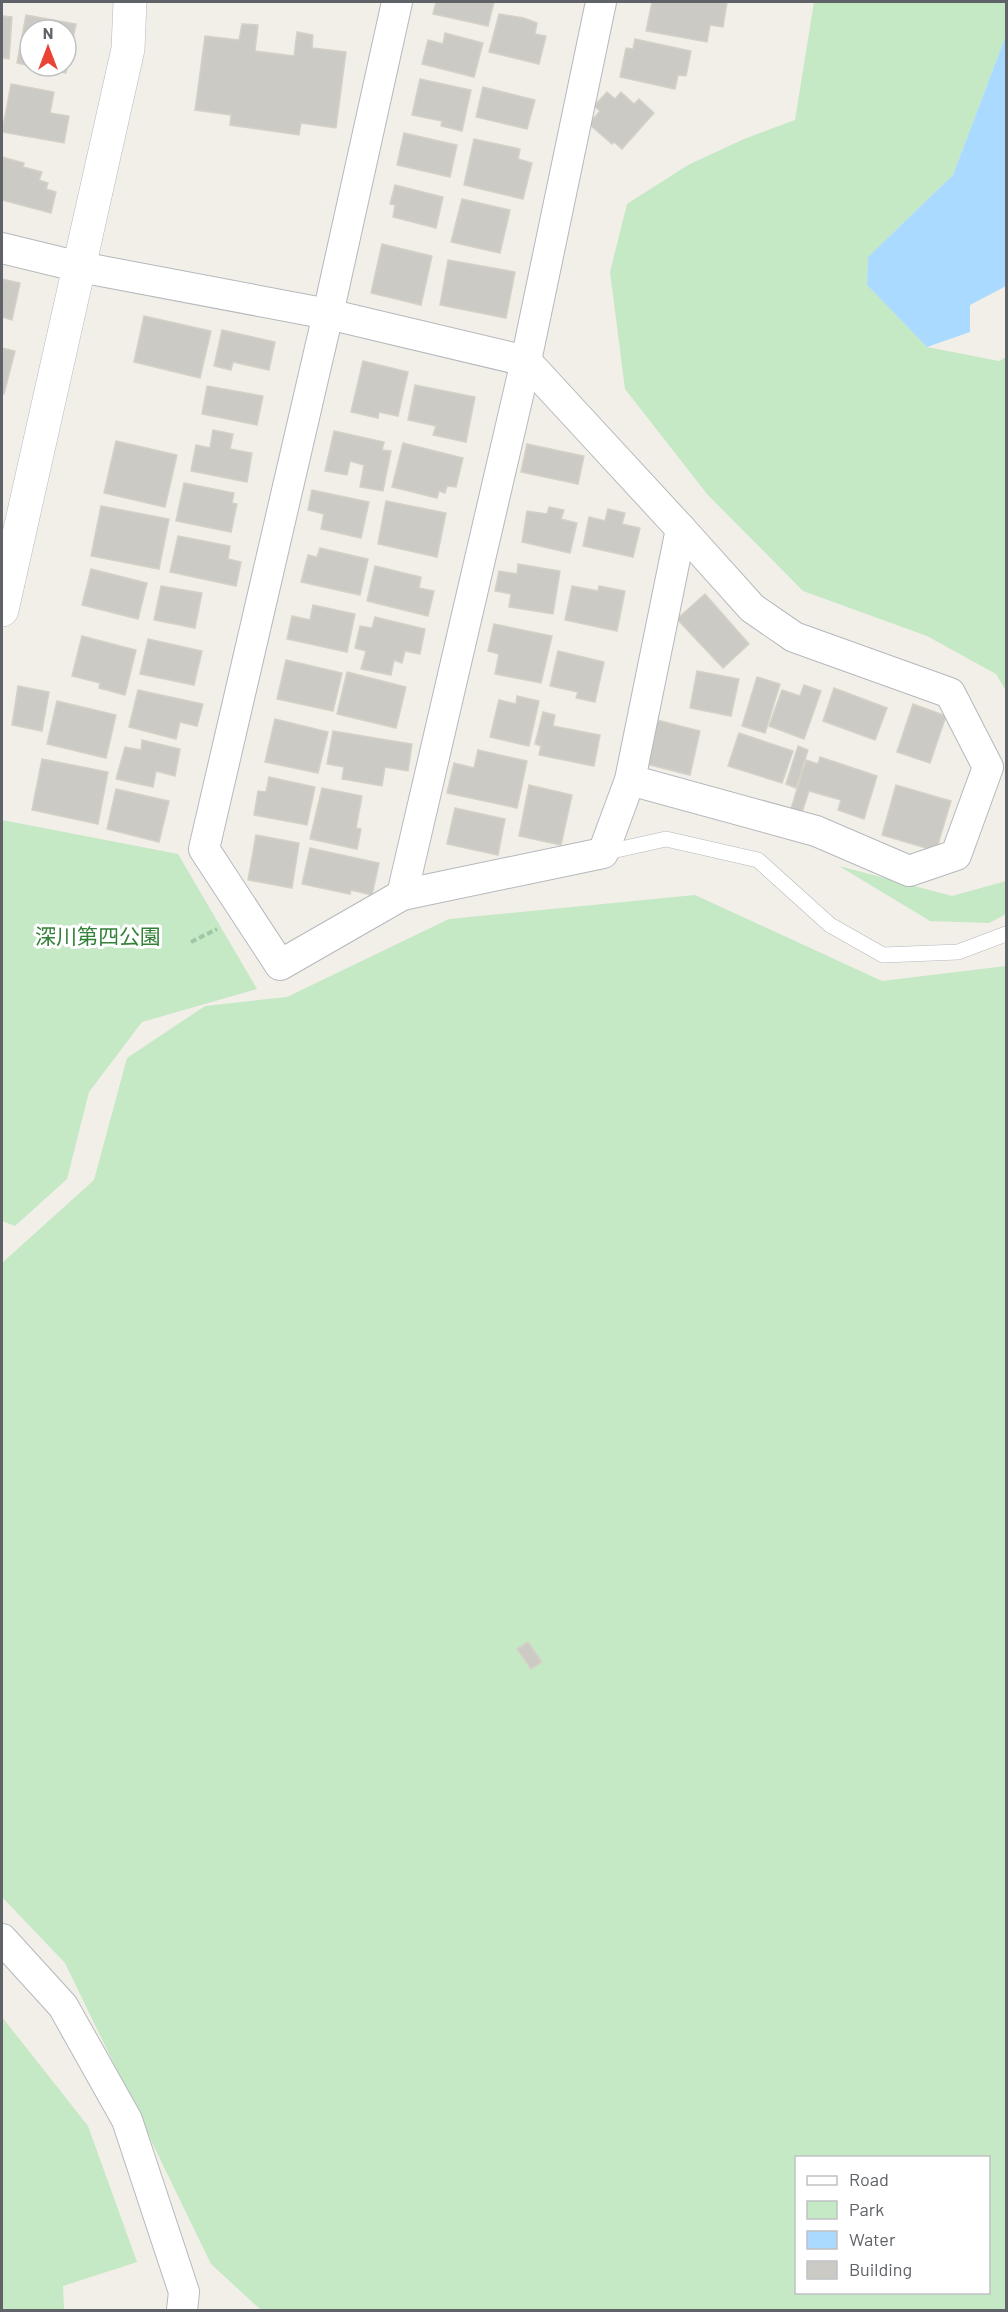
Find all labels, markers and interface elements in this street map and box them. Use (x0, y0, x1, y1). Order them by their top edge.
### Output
north arrow (18, 18, 78, 78)
text: N (43, 23, 53, 42)
park label: 深川第四公園 (35, 923, 161, 948)
legend (795, 2156, 990, 2294)
text: Road (849, 2168, 889, 2190)
text: Park (849, 2198, 884, 2220)
text: Water (849, 2228, 896, 2250)
text: Building (849, 2258, 912, 2280)

